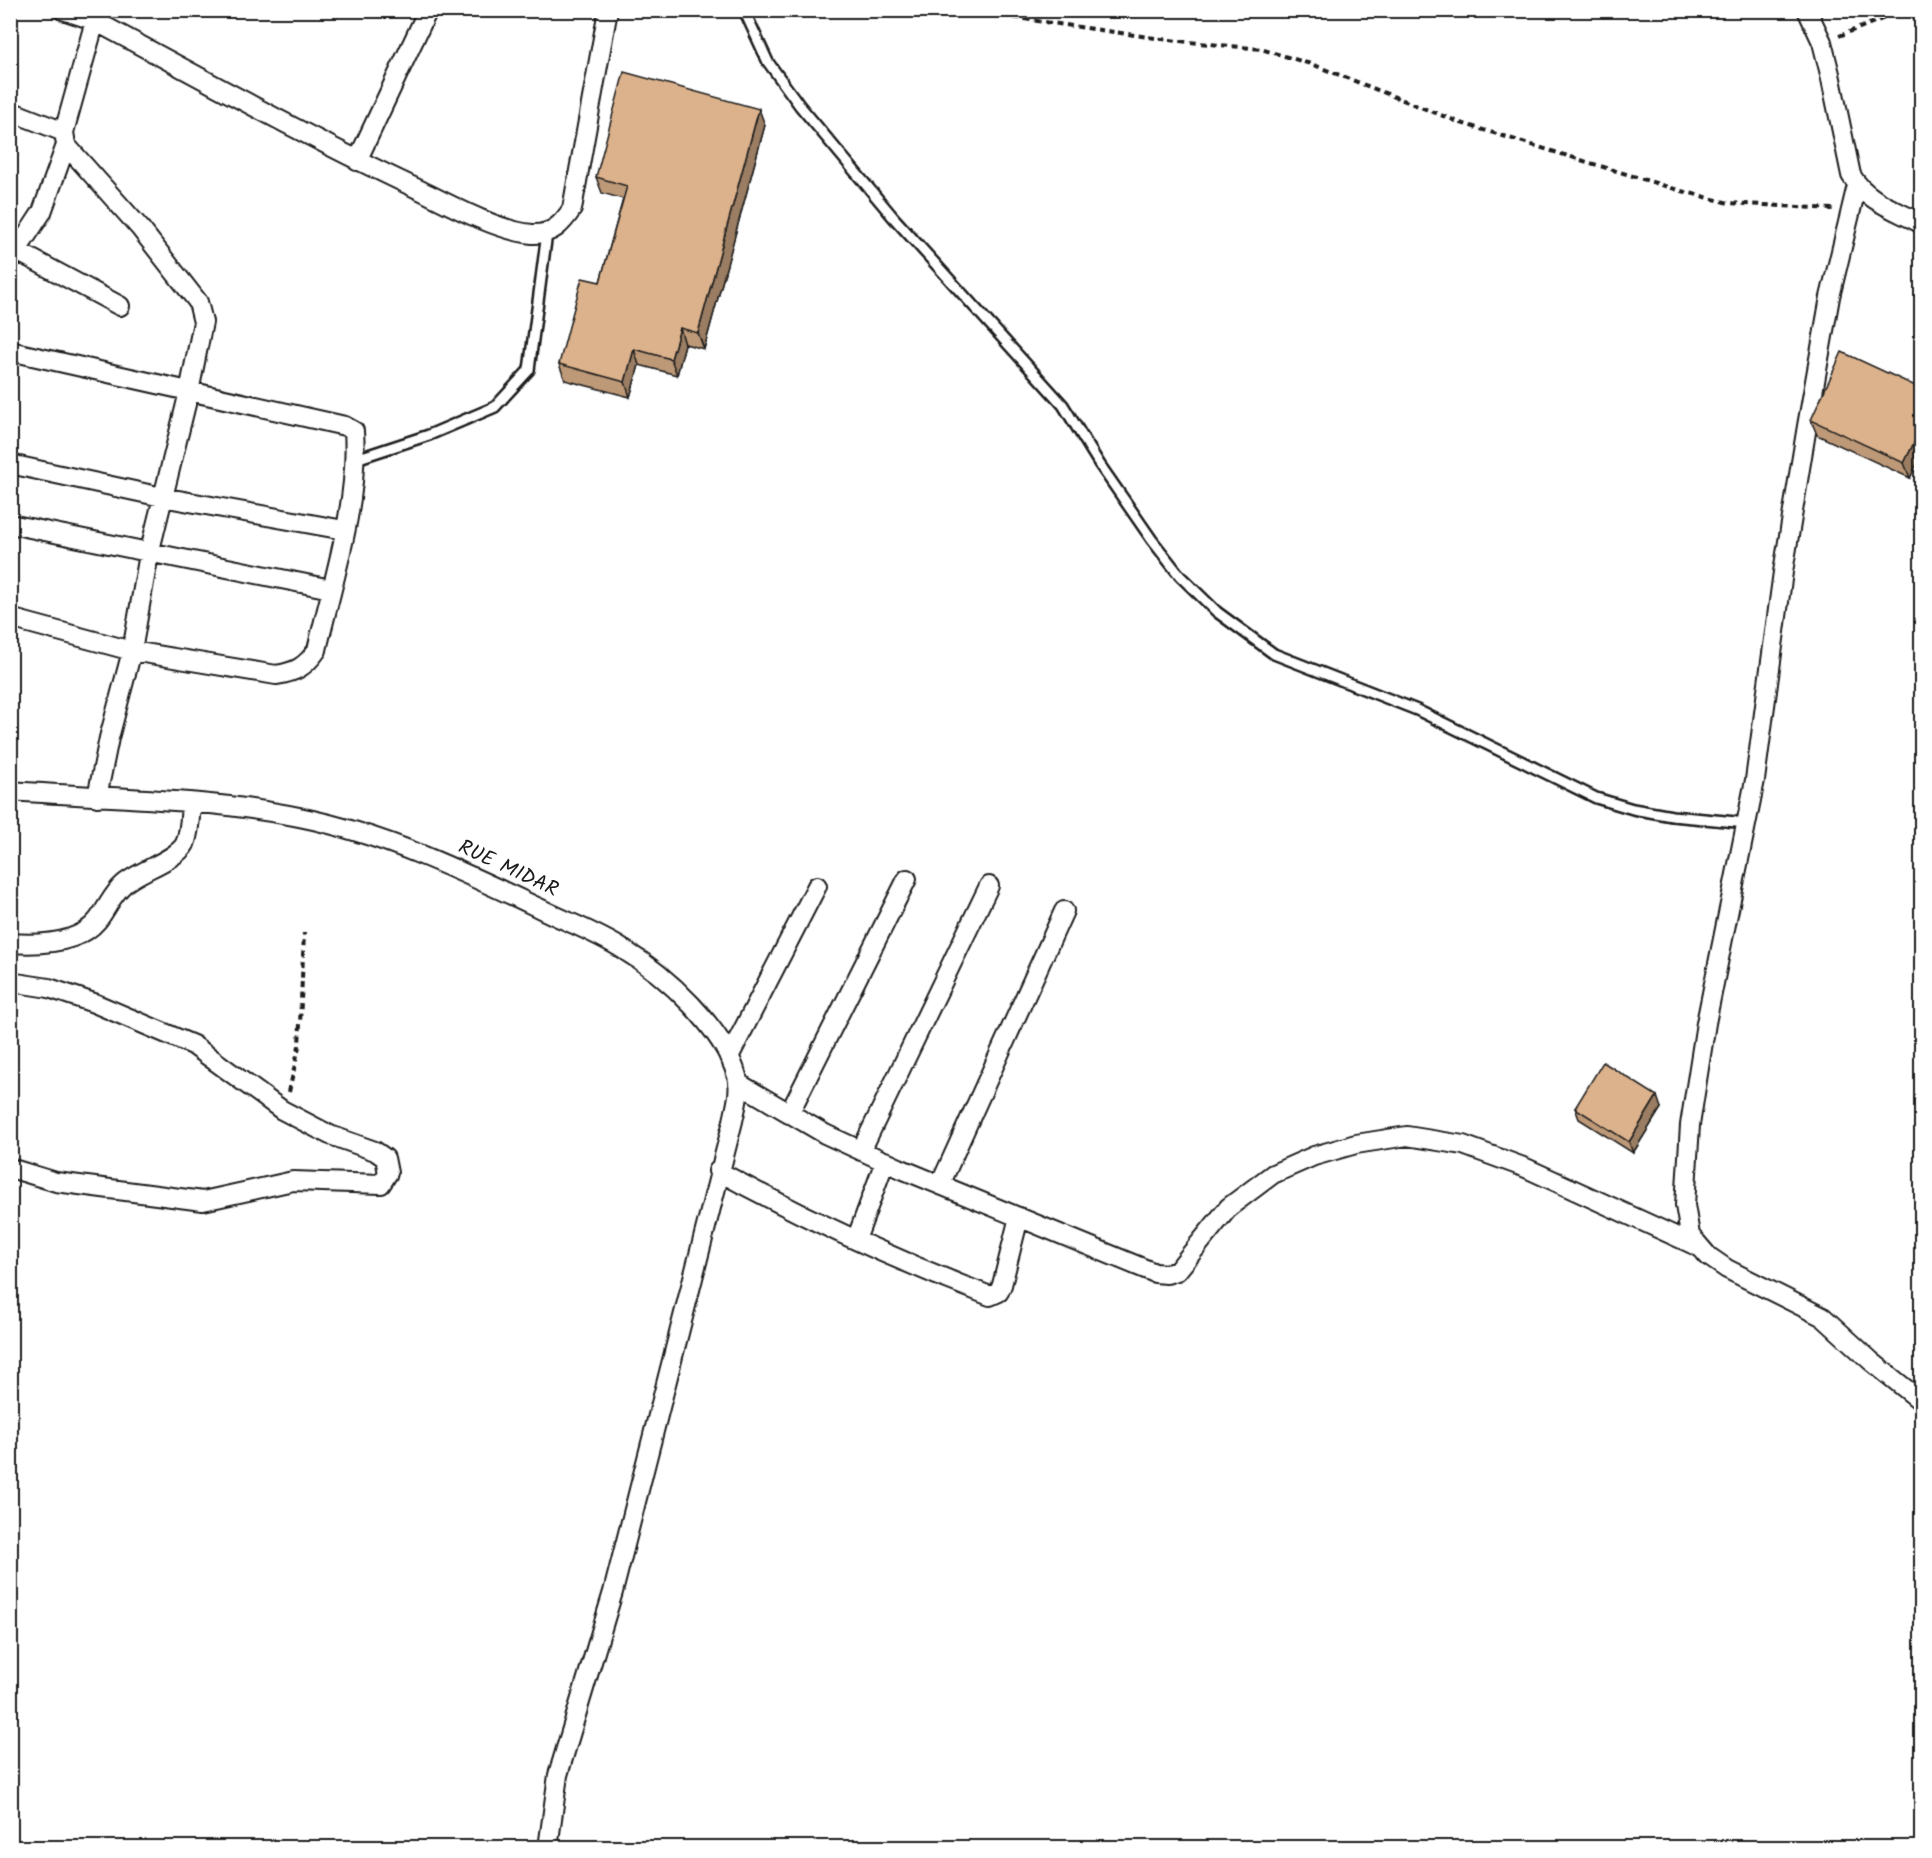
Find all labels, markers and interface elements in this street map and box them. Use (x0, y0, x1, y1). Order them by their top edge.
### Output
street label: RUE MIDAR (452, 831, 564, 907)

